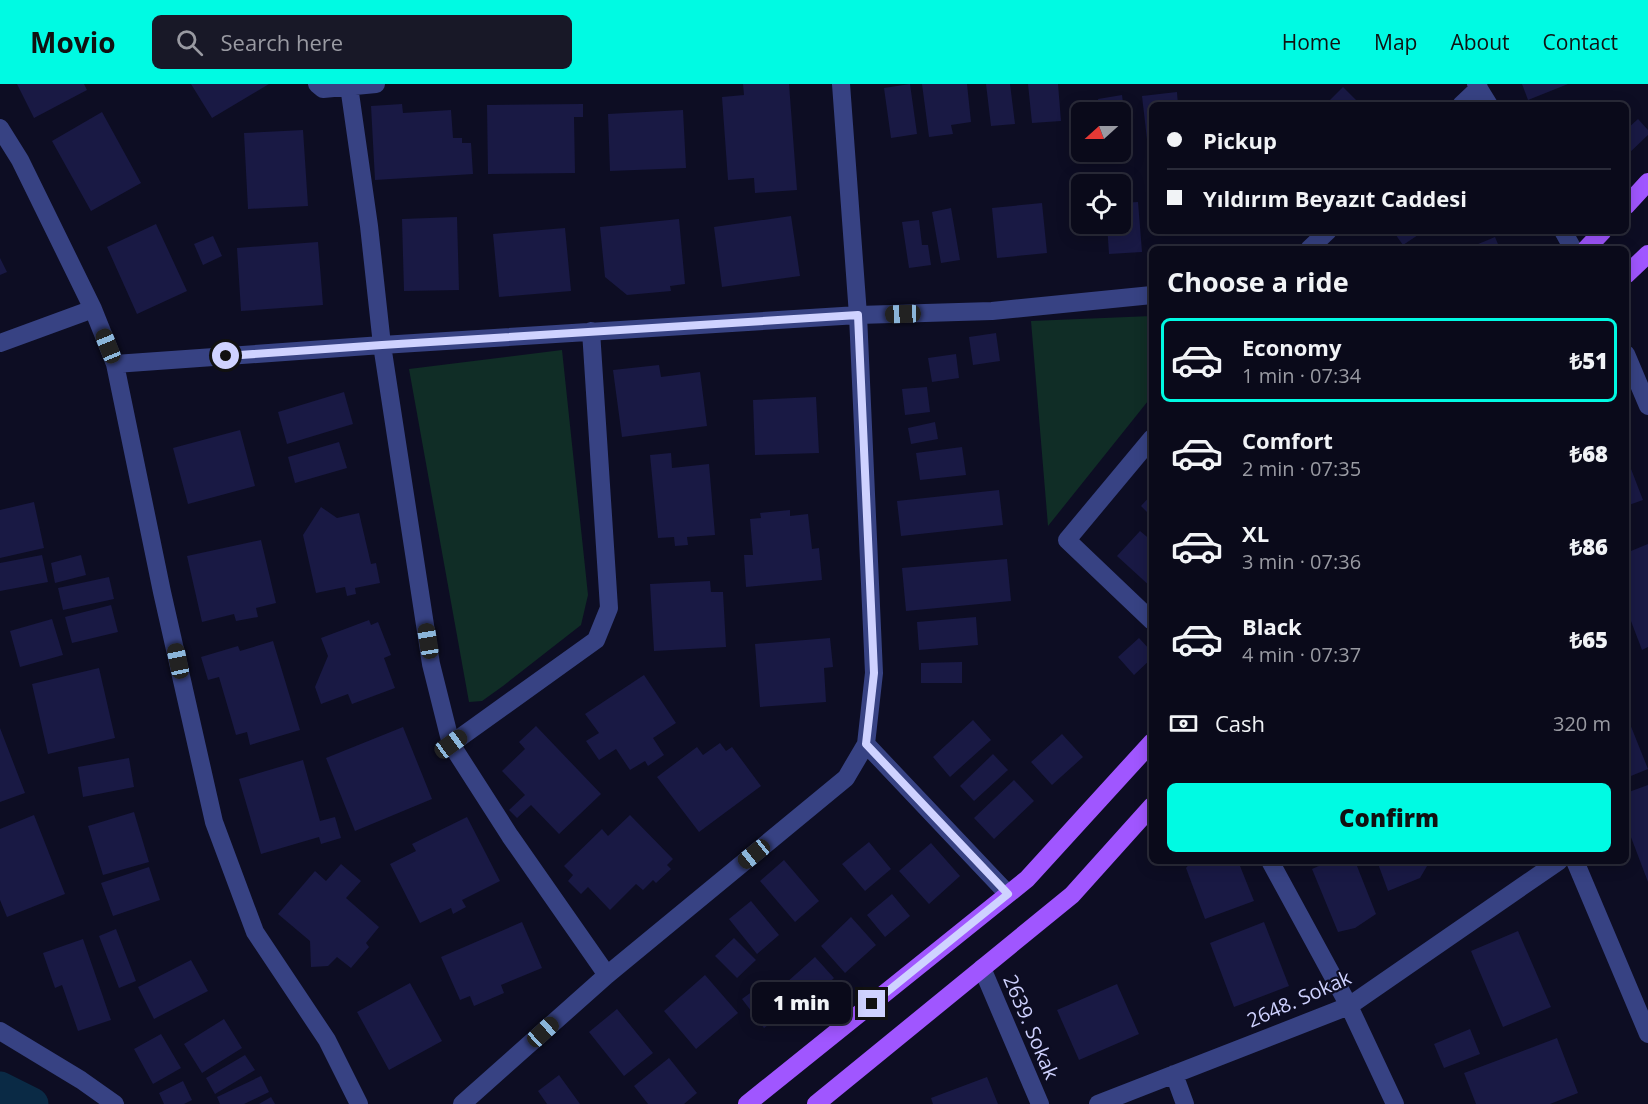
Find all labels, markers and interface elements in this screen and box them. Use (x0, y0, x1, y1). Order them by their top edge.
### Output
search box (152, 15, 572, 69)
text: Movio (30, 23, 116, 61)
icon: search (173, 26, 206, 59)
text: Search here (221, 27, 343, 57)
text: Home (1282, 28, 1341, 56)
text: Map (1374, 28, 1417, 56)
text: About (1450, 28, 1510, 56)
text: Contact (1543, 28, 1618, 56)
north arrow (1071, 102, 1131, 162)
map controls (1071, 102, 1131, 234)
text: Pickup (1203, 125, 1277, 155)
button: locate (1071, 174, 1131, 234)
text: Yıldırım Beyazıt Caddesi (1203, 183, 1467, 213)
text: Choose a ride (1167, 263, 1349, 300)
car (885, 304, 921, 324)
car (93, 326, 123, 366)
text: Economy (1242, 332, 1341, 362)
icon: car (1170, 333, 1224, 387)
route start (212, 342, 239, 369)
text: ₺51 (1570, 345, 1608, 375)
text: 1 min · 07:34 (1242, 362, 1361, 389)
text: Comfort (1242, 425, 1333, 455)
icon: car (1170, 426, 1224, 480)
text: ₺68 (1570, 438, 1608, 468)
text: 2 min · 07:35 (1242, 455, 1361, 482)
text: XL (1242, 518, 1269, 548)
icon: car (1170, 519, 1224, 573)
text: ₺86 (1570, 531, 1608, 561)
text: 3 min · 07:36 (1242, 548, 1361, 575)
text: Black (1242, 611, 1302, 641)
icon: car (1170, 612, 1224, 666)
car (416, 622, 440, 660)
text: ₺65 (1570, 624, 1608, 654)
text: 4 min · 07:37 (1242, 641, 1361, 668)
car (165, 642, 191, 680)
icon: cash (1167, 707, 1200, 740)
text: Cash (1215, 708, 1265, 738)
text: 320 m (1553, 710, 1611, 737)
car (431, 726, 471, 762)
button: Confirm (1167, 783, 1611, 852)
car (734, 836, 774, 872)
street label: 2648. Sokak (1242, 963, 1356, 1034)
street label: 2639. Sokak (997, 970, 1066, 1084)
callout: 1 min (752, 983, 851, 1025)
text: 1 min (773, 989, 830, 1016)
route end (858, 990, 885, 1017)
car (524, 1013, 562, 1051)

